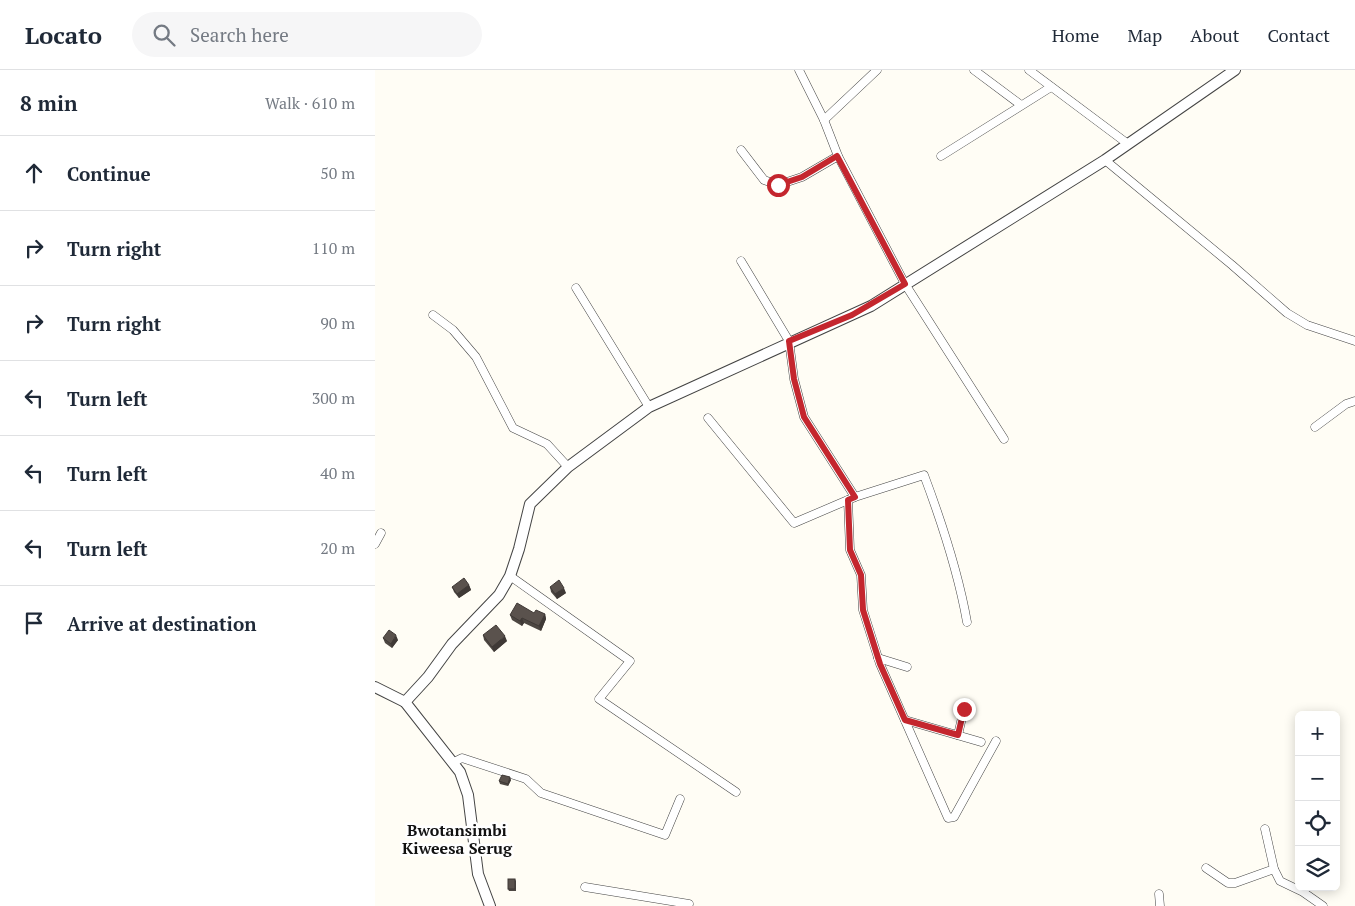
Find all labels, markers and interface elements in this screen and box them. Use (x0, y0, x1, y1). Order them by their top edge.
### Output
search box (132, 12, 482, 57)
text: Locato (25, 19, 102, 51)
icon: search (150, 21, 178, 49)
text: Search here (190, 22, 289, 47)
text: Home (1052, 23, 1099, 47)
text: Map (1127, 23, 1162, 47)
text: About (1190, 23, 1239, 47)
text: Contact (1267, 23, 1330, 47)
text: 8 min (20, 89, 77, 117)
text: Walk · 610 m (265, 92, 355, 114)
icon: ahead (20, 159, 48, 187)
text: Continue (67, 161, 151, 186)
text: 50 m (320, 162, 355, 184)
route start (767, 174, 790, 197)
icon: right (20, 234, 48, 262)
text: Turn right (67, 236, 161, 261)
text: 110 m (312, 237, 355, 259)
icon: right (20, 309, 48, 337)
text: Turn right (67, 311, 161, 336)
text: 90 m (320, 312, 355, 334)
icon: left (20, 384, 48, 412)
text: Turn left (67, 386, 148, 411)
text: 300 m (312, 387, 355, 409)
icon: left (20, 459, 48, 487)
text: Turn left (67, 461, 148, 486)
text: 40 m (320, 462, 355, 484)
icon: left (20, 534, 48, 562)
text: Turn left (67, 536, 148, 561)
text: 20 m (320, 537, 355, 559)
icon: arrive (20, 609, 48, 637)
text: Arrive at destination (67, 611, 256, 636)
route end (953, 698, 976, 721)
map controls (1295, 711, 1340, 891)
button: + (1295, 711, 1340, 756)
button: − (1295, 756, 1340, 801)
button: locate (1295, 801, 1340, 846)
district label: Bwotansimbi Kiweesa Serug (402, 819, 513, 859)
button: layers (1295, 846, 1340, 891)

